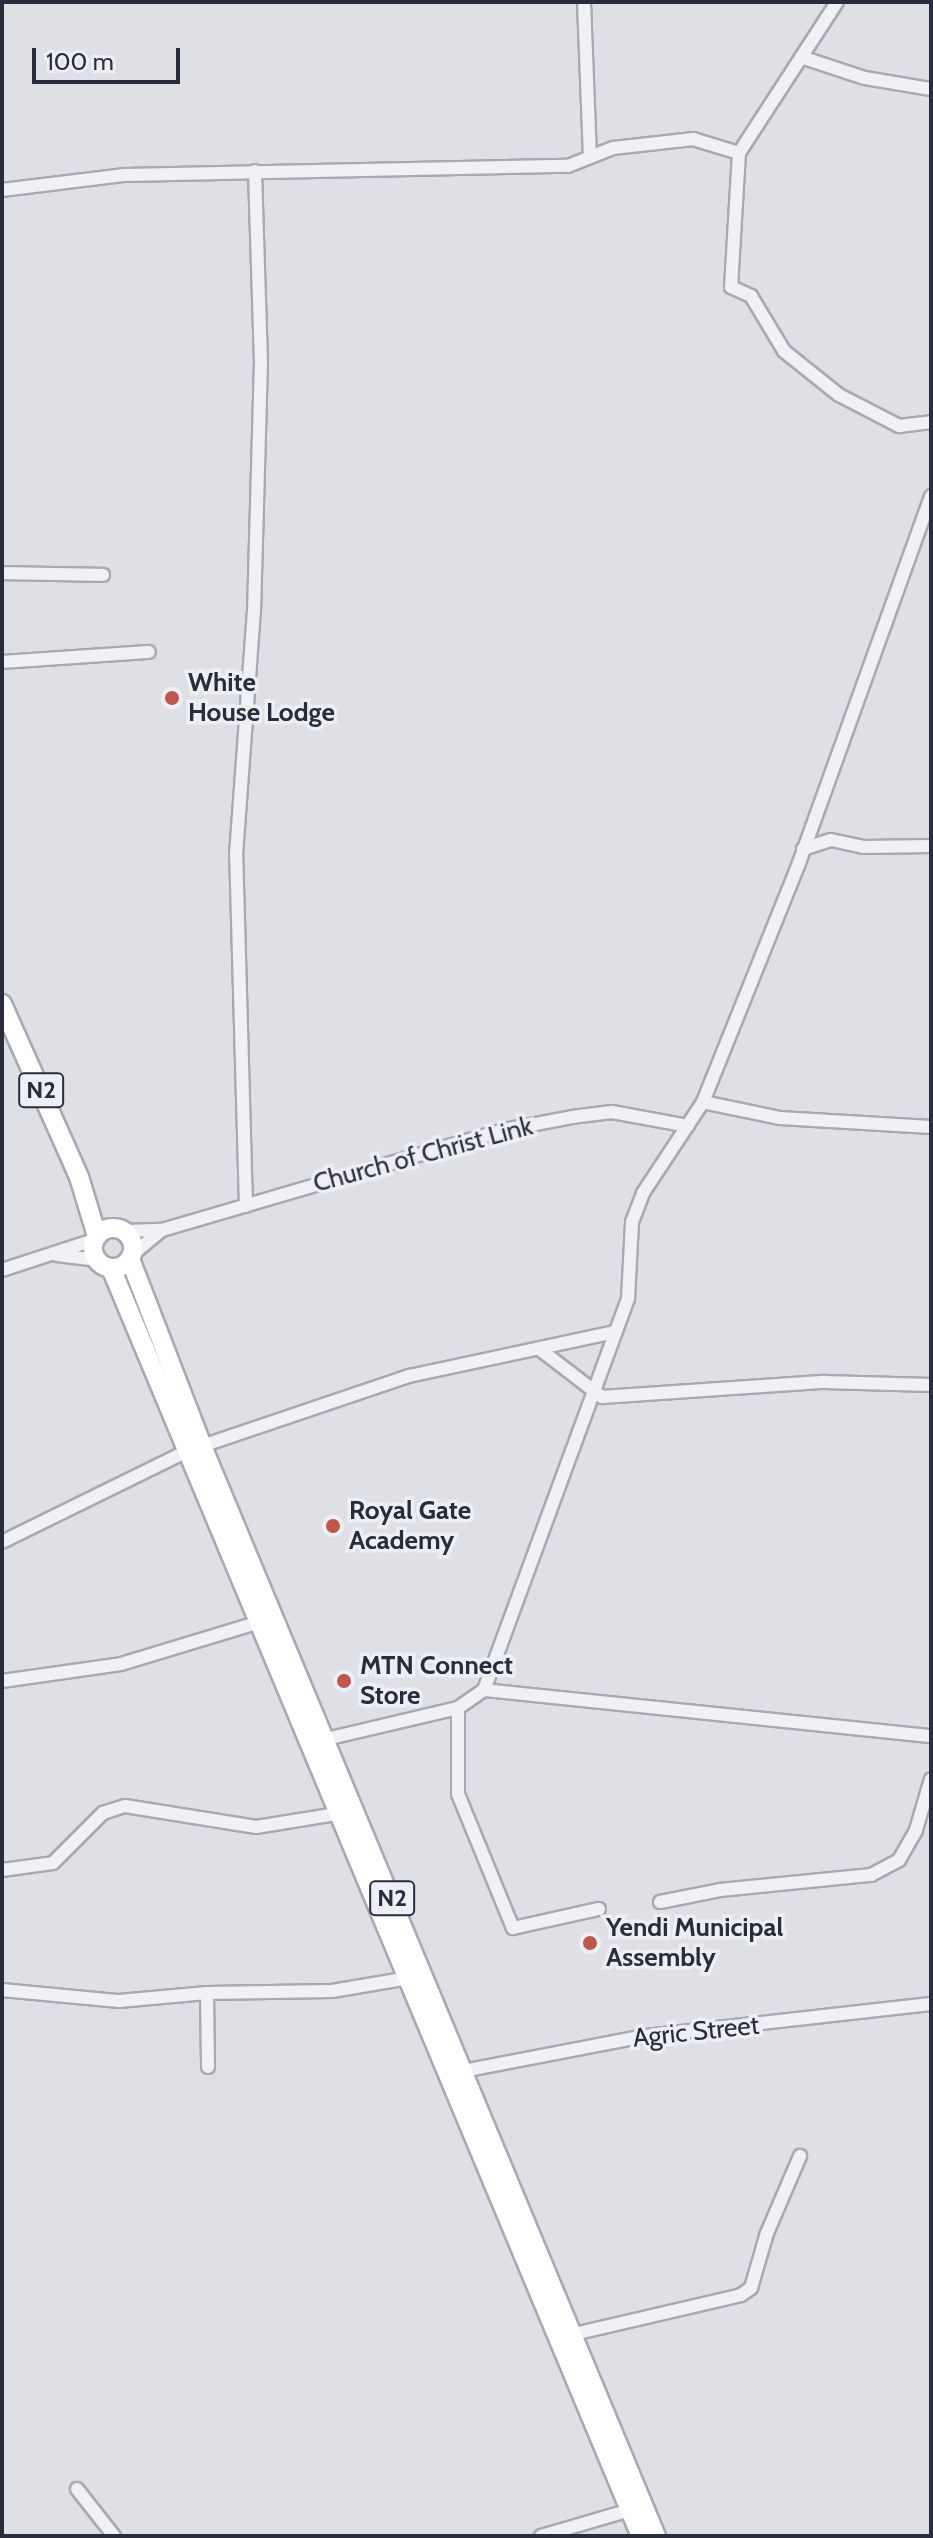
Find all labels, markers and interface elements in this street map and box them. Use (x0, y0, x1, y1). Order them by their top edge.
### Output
scale bar (36, 32, 184, 82)
text: 100 m (46, 47, 114, 76)
place label: White House Lodge (188, 667, 335, 728)
marker: White House Lodge (163, 689, 181, 707)
road number: N2 (17, 1070, 65, 1110)
street label: Church of Christ Link (310, 1111, 536, 1199)
place label: Royal Gate Academy (349, 1495, 471, 1556)
marker: Royal Gate Academy (324, 1517, 342, 1535)
place label: MTN Connect Store (360, 1650, 513, 1712)
marker: MTN Connect Store (335, 1672, 353, 1690)
road number: N2 (368, 1878, 416, 1918)
place label: Yendi Municipal Assembly (606, 1912, 783, 1974)
marker: Yendi Municipal Assembly (581, 1934, 599, 1952)
street label: Agric Street (631, 2010, 761, 2054)

